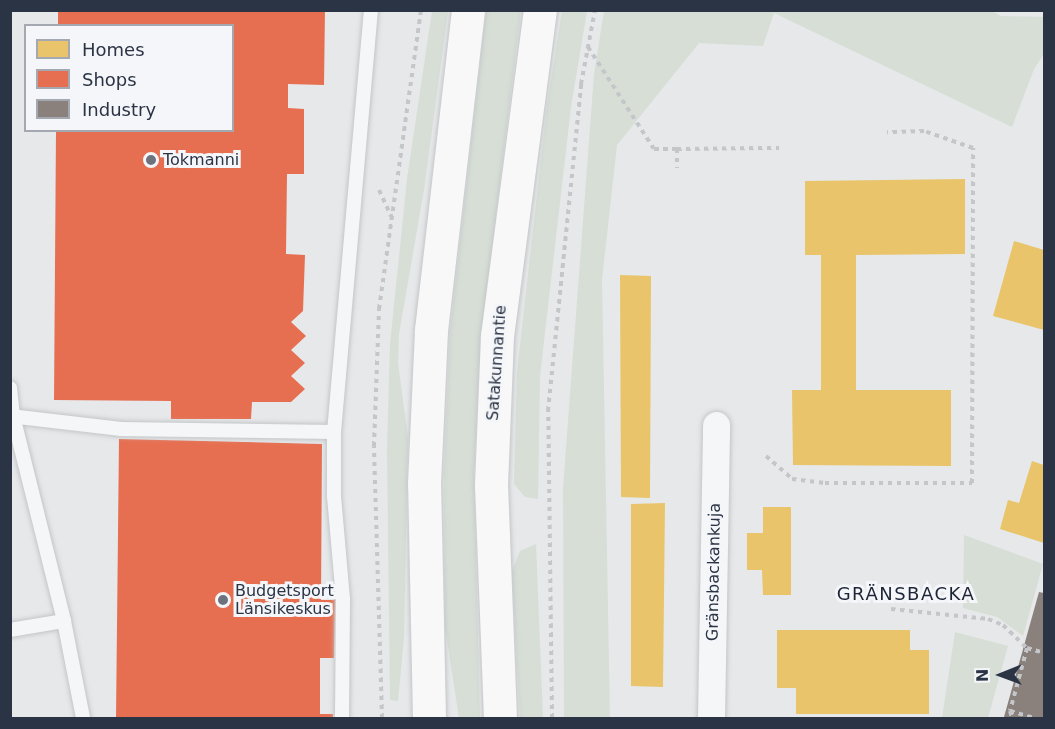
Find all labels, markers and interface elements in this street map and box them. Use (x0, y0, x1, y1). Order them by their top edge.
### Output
legend (24, 24, 234, 132)
text: Homes (82, 39, 145, 60)
text: Shops (82, 69, 137, 90)
text: Industry (82, 99, 156, 120)
place label: Tokmanni (163, 150, 239, 170)
marker: Tokmanni (144, 153, 158, 167)
street label: Satakunnantie (483, 305, 511, 421)
street label: Gränsbackankuja (703, 503, 725, 641)
place label: Budgetsport Länsikeskus (235, 581, 334, 619)
district label: GRÄNSBACKA (837, 583, 975, 605)
marker: Budgetsport Länsikeskus (216, 593, 230, 607)
north arrow (971, 645, 1031, 705)
text: N (973, 668, 992, 682)

